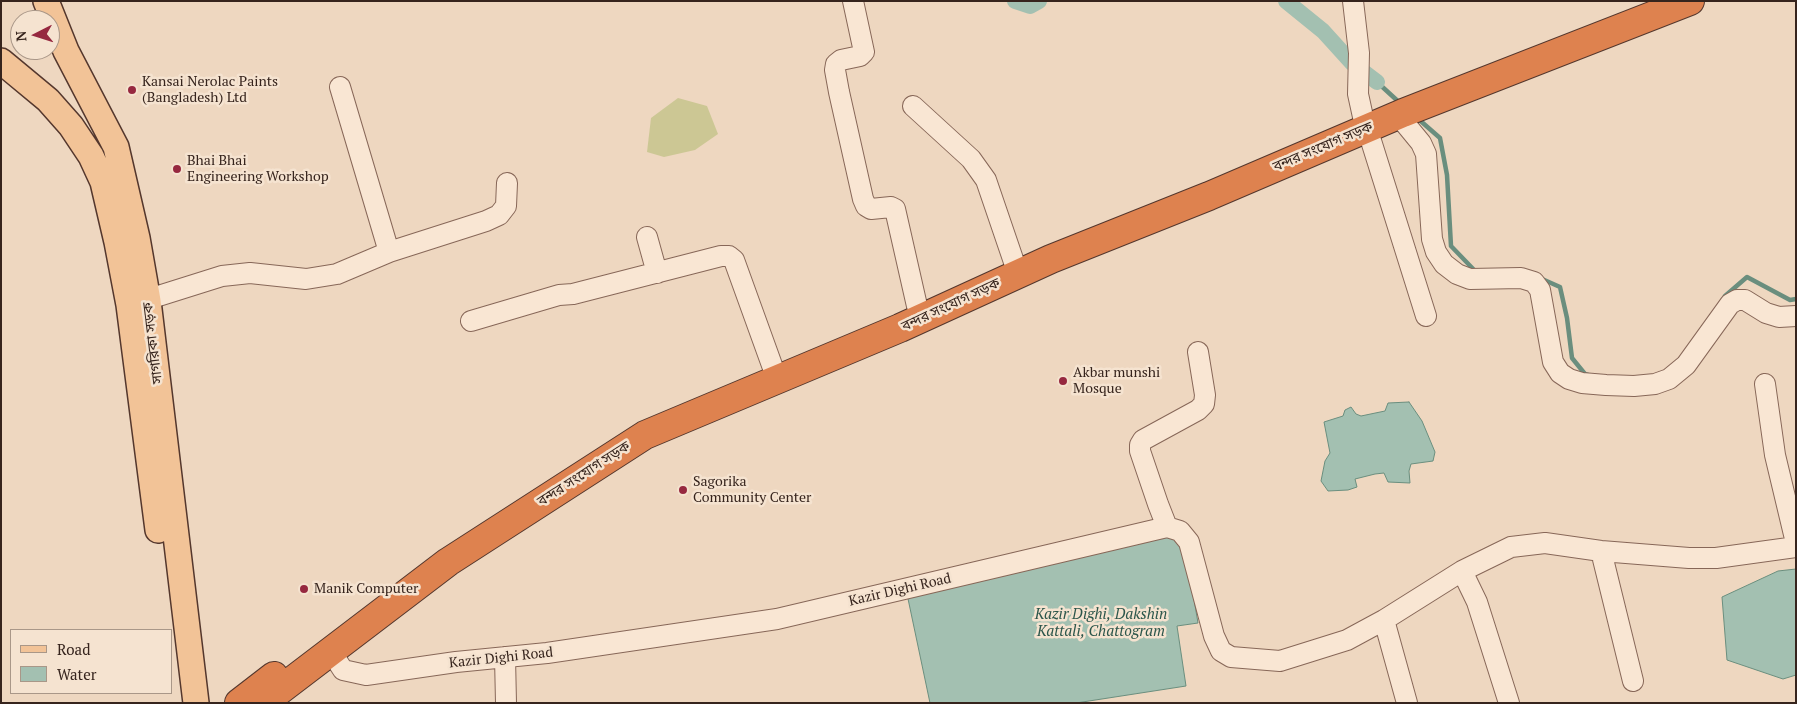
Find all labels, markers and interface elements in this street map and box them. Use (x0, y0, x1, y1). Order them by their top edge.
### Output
north arrow (10, 10, 60, 60)
text: N (11, 30, 30, 42)
place label: Kansai Nerolac Paints (Bangladesh) Ltd (142, 74, 278, 106)
marker: Kansai Nerolac Paints (Bangladesh) Ltd (126, 84, 138, 96)
street label: বন্দর সংযোগ সড়ক (1271, 118, 1375, 176)
place label: Bhai Bhai Engineering Workshop (187, 153, 329, 186)
marker: Bhai Bhai Engineering Workshop (171, 163, 183, 175)
street label: বন্দর সংযোগ সড়ক (899, 275, 1003, 335)
street label: সাগরিকা সড়ক (140, 301, 166, 385)
place label: Akbar munshi Mosque (1073, 365, 1160, 398)
marker: Akbar munshi Mosque (1057, 375, 1069, 387)
street label: বন্দর সংযোগ সড়ক (535, 438, 633, 510)
place label: Sagorika Community Center (693, 474, 811, 507)
marker: Sagorika Community Center (677, 484, 689, 496)
street label: Kazir Dighi Road (847, 570, 953, 610)
place label: Manik Computer (314, 581, 418, 597)
marker: Manik Computer (298, 583, 310, 595)
water label: Kazir Dighi, Dakshin Kattali, Chattogram (1035, 606, 1167, 641)
legend (10, 629, 172, 694)
text: Road (57, 639, 90, 659)
street label: Kazir Dighi Road (448, 644, 554, 672)
text: Water (57, 664, 96, 684)

